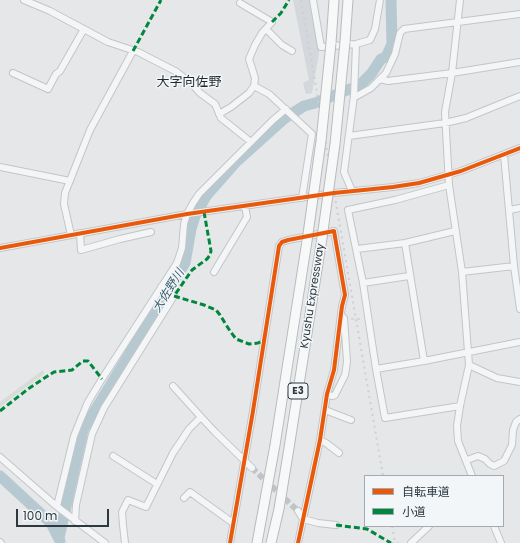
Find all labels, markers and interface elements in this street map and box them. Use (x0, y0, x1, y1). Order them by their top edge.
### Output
district label: 大字向佐野 (157, 75, 221, 91)
street label: Kyushu Expressway (298, 243, 328, 349)
water label: 大佐野川 (150, 267, 188, 315)
road number: E3 (288, 383, 308, 399)
legend (364, 475, 504, 527)
text: 自転車道 (402, 483, 450, 500)
scale bar (18, 501, 111, 527)
text: 小道 (402, 503, 426, 520)
text: 100 m (23, 507, 57, 524)

